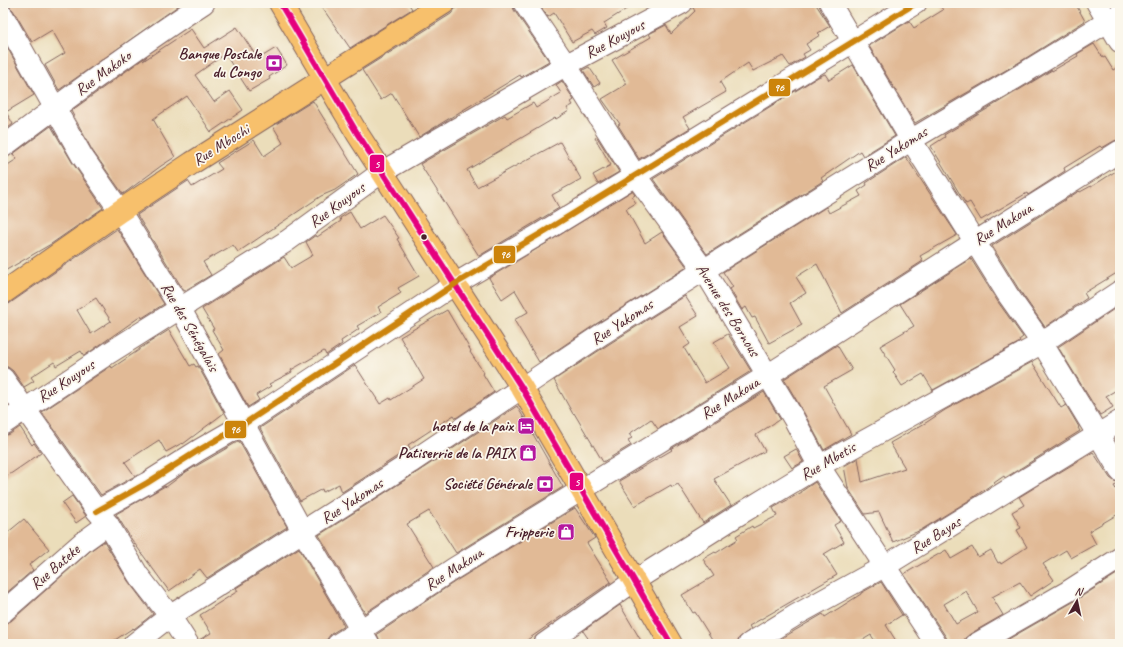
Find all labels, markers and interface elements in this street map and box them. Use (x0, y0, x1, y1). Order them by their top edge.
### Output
street label: Rue Kouyous (582, 14, 650, 63)
place label: Banque Postale du Congo (179, 44, 263, 82)
street label: Rue Makoko (71, 45, 137, 100)
bank icon: Banque Postale du Congo (264, 53, 284, 73)
line badge: 96 (768, 78, 791, 97)
text: 96 (774, 80, 785, 94)
street label: Rue Mbochi (189, 119, 255, 170)
street label: Rue Yakomas (861, 121, 932, 176)
line badge: 5 (369, 154, 385, 173)
text: 5 (375, 157, 381, 171)
street label: Rue Kouyous (305, 177, 370, 232)
street label: Rue Makoua (970, 197, 1037, 250)
unlabelled marker (419, 232, 429, 242)
line badge: 96 (493, 245, 516, 264)
text: 96 (500, 247, 511, 261)
street label: Avenue des Bornous (692, 260, 765, 361)
street label: Rue des Sénégalais (156, 279, 224, 376)
street label: Rue Yakomas (587, 294, 658, 349)
street label: Rue Kouyous (33, 354, 100, 407)
street label: Rue Makoua (697, 371, 764, 424)
place label: hotel de la paix (432, 416, 514, 436)
hotel icon: hotel de la paix (516, 416, 536, 436)
line badge: 96 (224, 420, 247, 439)
text: 96 (230, 422, 241, 436)
street label: Rue Mbetis (797, 436, 861, 485)
place label: Patiserrie de la PAIX (398, 443, 518, 463)
shop icon: Patiserrie de la PAIX (518, 443, 538, 463)
line badge: 5 (569, 472, 584, 491)
street label: Rue Yakomas (317, 473, 388, 528)
place label: Société Générale (443, 474, 534, 494)
bank icon: Société Générale (535, 474, 555, 494)
text: 5 (575, 475, 581, 489)
street label: Rue Bayas (907, 511, 966, 558)
place label: Fripperie (505, 522, 555, 542)
shop icon: Fripperie (556, 522, 576, 542)
street label: Rue Bateke (26, 539, 85, 594)
street label: Rue Makoua (421, 542, 488, 595)
north arrow (1057, 581, 1097, 621)
text: N (1074, 584, 1085, 599)

